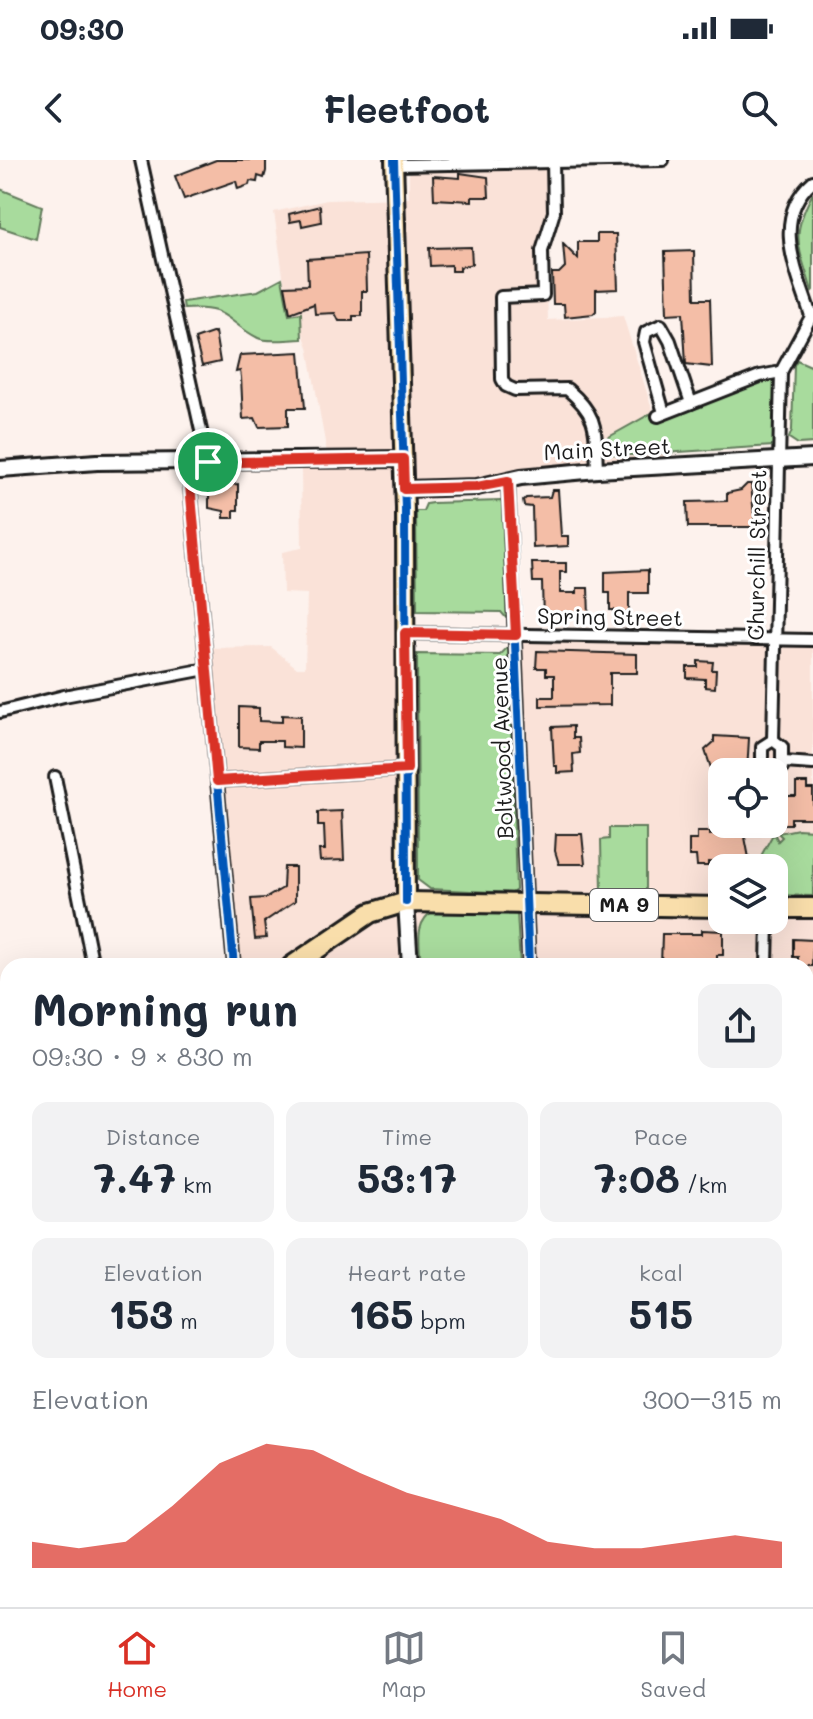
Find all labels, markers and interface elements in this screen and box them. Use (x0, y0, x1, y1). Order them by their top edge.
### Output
text: 09:30 (40, 8, 124, 48)
text: Fleetfoot (323, 85, 490, 132)
icon: back (32, 86, 76, 130)
icon: search (737, 86, 781, 130)
pin (174, 428, 242, 496)
street label: Main Street (543, 431, 671, 466)
icon: arrive (186, 440, 230, 484)
street label: Churchill Street (741, 469, 772, 641)
street label: Spring Street (537, 601, 683, 632)
street label: Boltwood Avenue (484, 656, 519, 840)
map controls (708, 758, 788, 934)
button: locate (708, 758, 788, 838)
button: layers (708, 854, 788, 934)
road number: MA 9 (590, 889, 658, 921)
text: Morning run (32, 980, 298, 1037)
button: share (698, 984, 782, 1068)
text: 09:30 · 9 × 830 m (32, 1039, 253, 1073)
text: Distance (106, 1122, 200, 1151)
text: Time (382, 1122, 432, 1151)
text: Pace (634, 1122, 688, 1151)
text: 7.47 (94, 1151, 176, 1203)
text: 53:17 (357, 1151, 457, 1203)
text: 7:08 (594, 1151, 680, 1203)
text: km (176, 1170, 212, 1199)
text: /km (680, 1170, 728, 1199)
text: Elevation (104, 1258, 202, 1287)
text: Heart rate (348, 1258, 466, 1287)
text: kcal (639, 1258, 683, 1287)
text: 153 (108, 1287, 173, 1339)
text: 165 (348, 1287, 414, 1339)
text: 515 (629, 1287, 693, 1339)
text: m (173, 1306, 198, 1335)
text: bpm (414, 1306, 466, 1335)
text: Elevation (32, 1382, 149, 1416)
text: 300–315 m (642, 1382, 782, 1416)
tab: Home (107, 1626, 167, 1703)
tab: Map (381, 1626, 426, 1703)
tab: Saved (641, 1626, 706, 1703)

